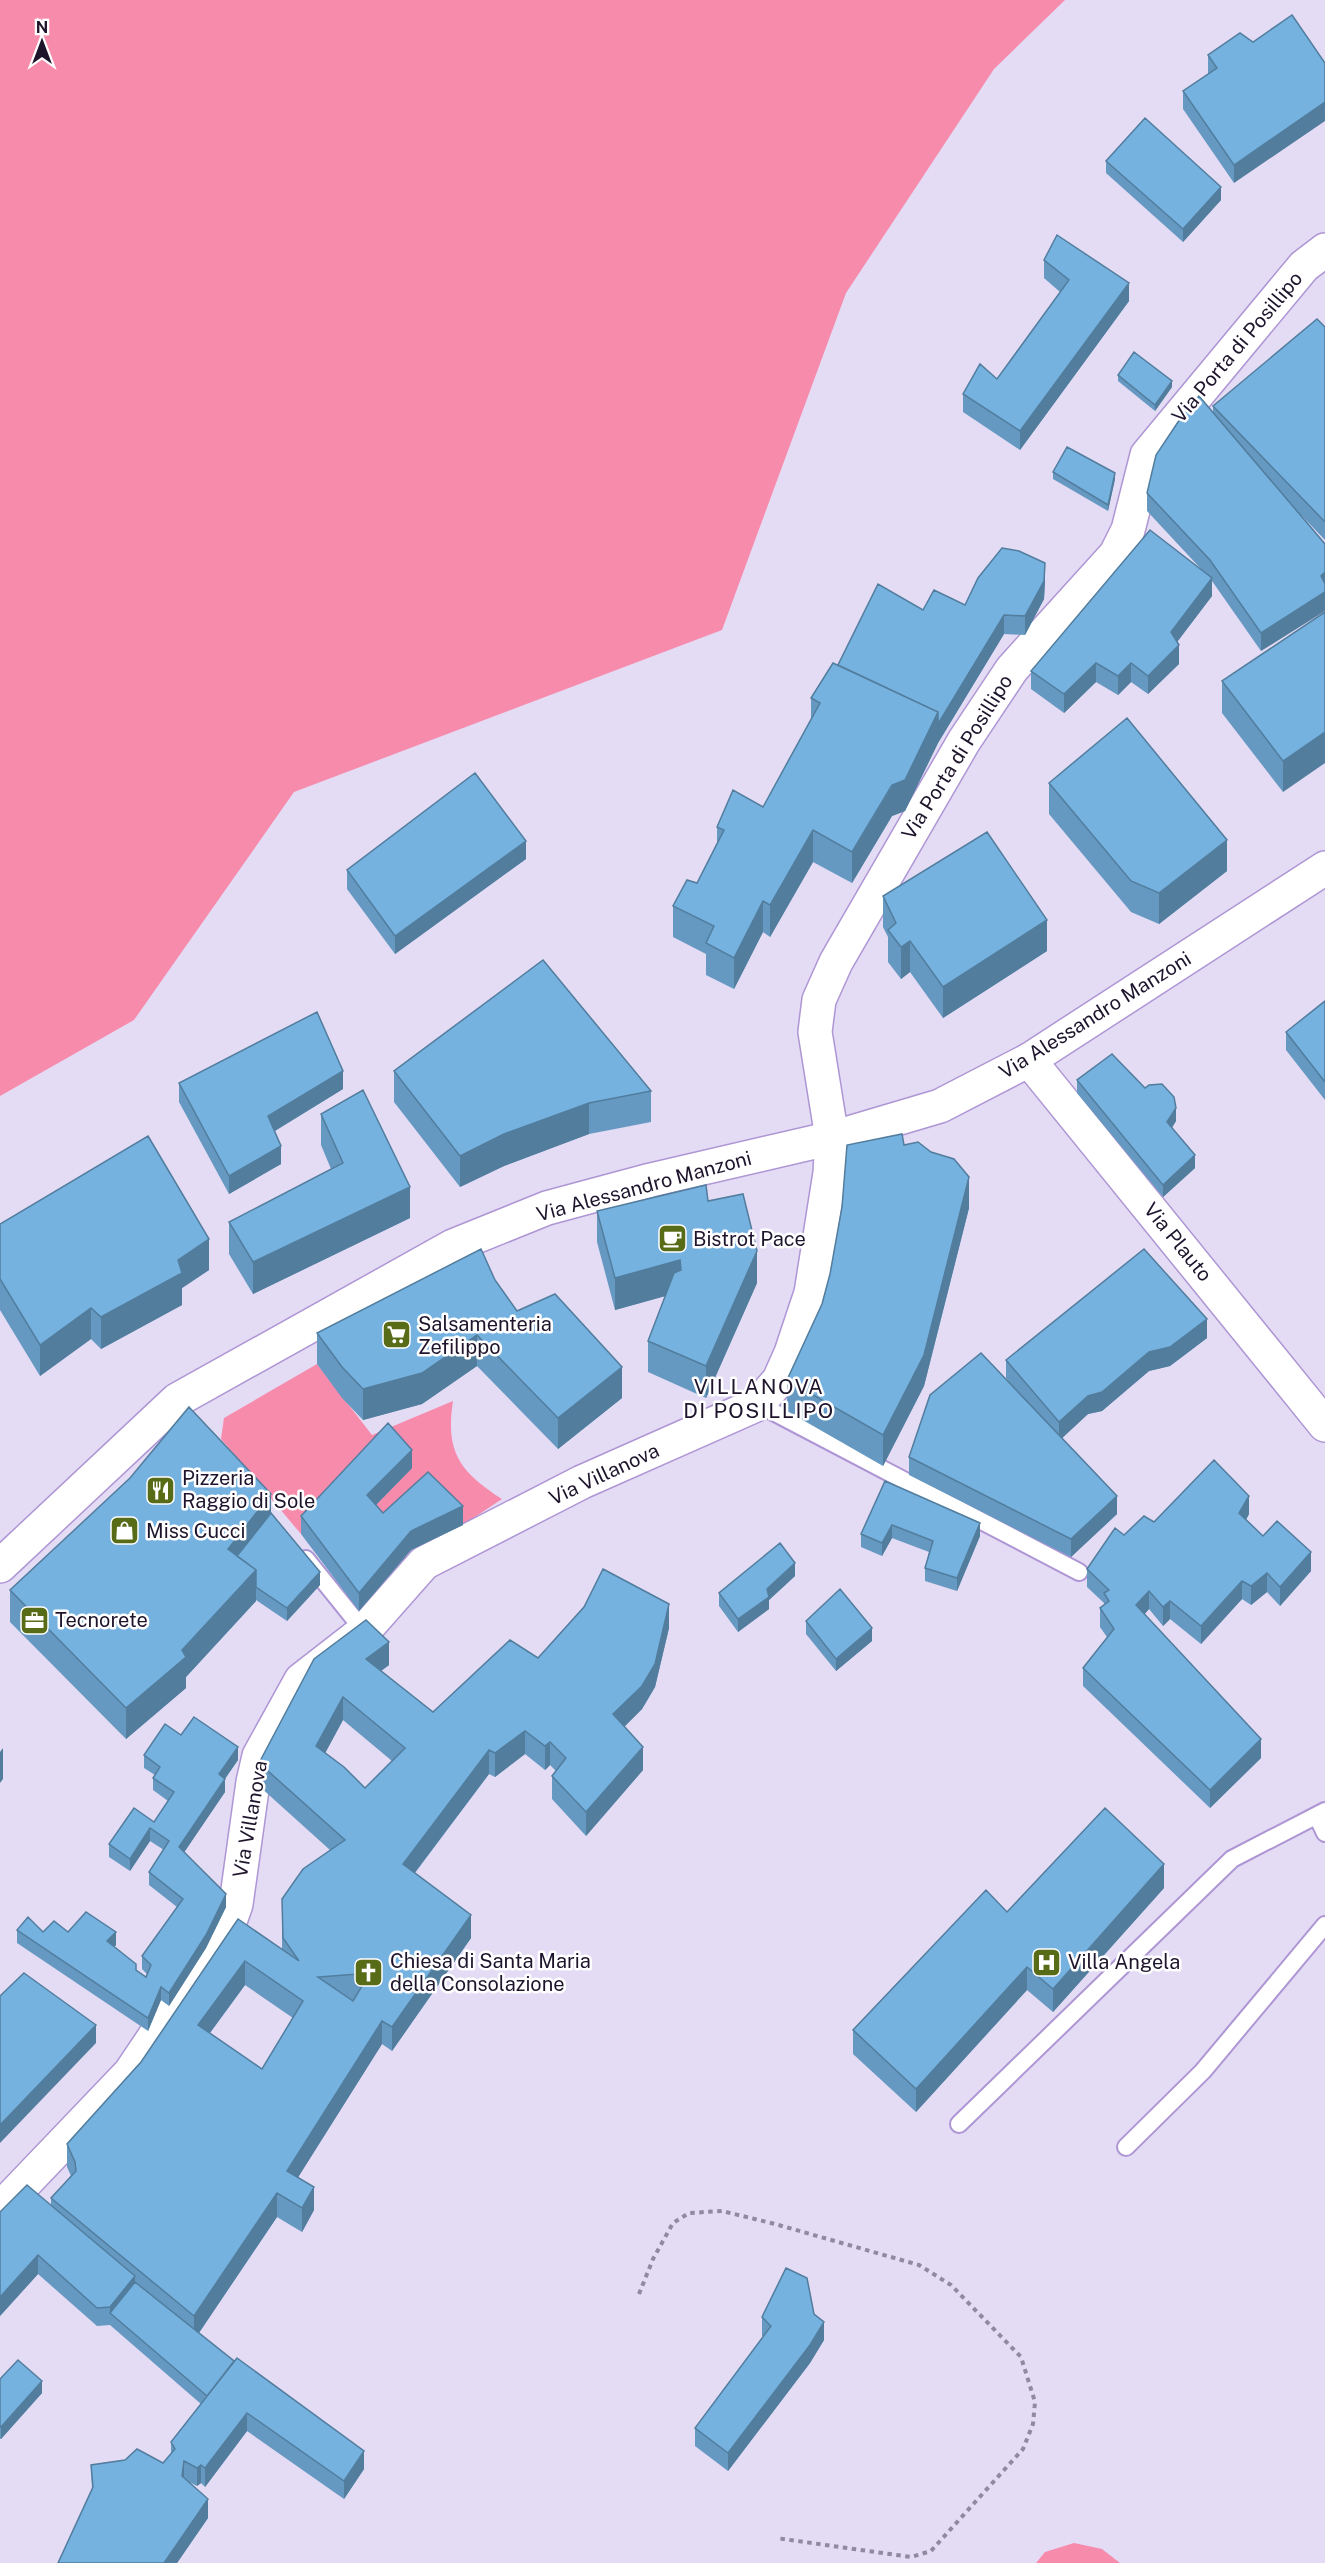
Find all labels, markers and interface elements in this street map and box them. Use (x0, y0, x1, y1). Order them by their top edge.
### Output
north arrow (12, 12, 72, 72)
text: N (36, 18, 48, 37)
street label: Via Porta di Posillipo (1167, 267, 1307, 427)
street label: Via Porta di Posillipo (896, 670, 1018, 844)
street label: Via Alessandro Manzoni (995, 946, 1195, 1084)
street label: Via Alessandro Manzoni (534, 1146, 754, 1226)
street label: Via Plauto (1139, 1198, 1217, 1286)
cafe icon: Bistrot Pace (656, 1223, 688, 1255)
place label: Bistrot Pace (693, 1227, 806, 1251)
place label: Salsamenteria Zefilippo (418, 1312, 552, 1359)
supermarket icon: Salsamenteria Zefilippo (381, 1319, 413, 1351)
district label: VILLANOVA DI POSILLIPO (683, 1374, 835, 1423)
street label: Via Villanova (545, 1438, 663, 1510)
place label: Pizzeria Raggio di Sole (182, 1466, 315, 1513)
restaurant icon: Pizzeria Raggio di Sole (145, 1474, 177, 1506)
shop icon: Miss Cucci (109, 1515, 141, 1547)
place label: Miss Cucci (146, 1519, 246, 1543)
office icon: Tecnorete (18, 1604, 50, 1636)
place label: Tecnorete (55, 1608, 148, 1632)
street label: Via Villanova (228, 1758, 272, 1880)
hospital icon: Villa Angela (1031, 1946, 1063, 1978)
place label: Chiesa di Santa Maria della Consolazione (390, 1949, 591, 1996)
place label: Villa Angela (1068, 1950, 1180, 1974)
church icon: Chiesa di Santa Maria della Consolazione (353, 1957, 385, 1989)

